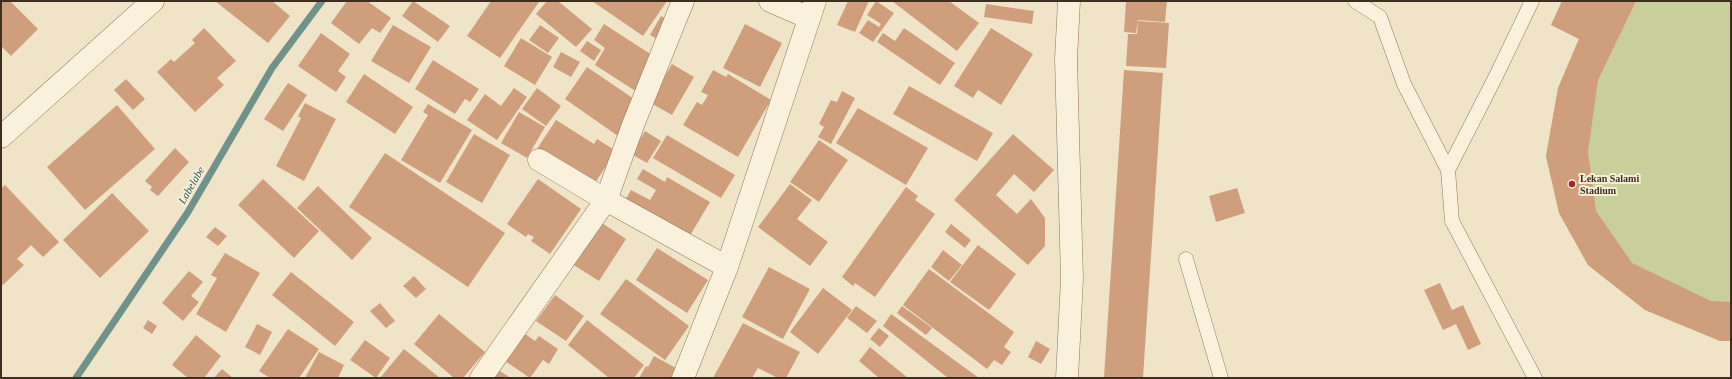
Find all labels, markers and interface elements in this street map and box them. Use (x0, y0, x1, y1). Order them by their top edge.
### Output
water label: Labelabe (175, 164, 206, 207)
place label: Lekan Salami Stadium (1580, 173, 1639, 196)
marker: Lekan Salami Stadium (1567, 179, 1577, 189)

